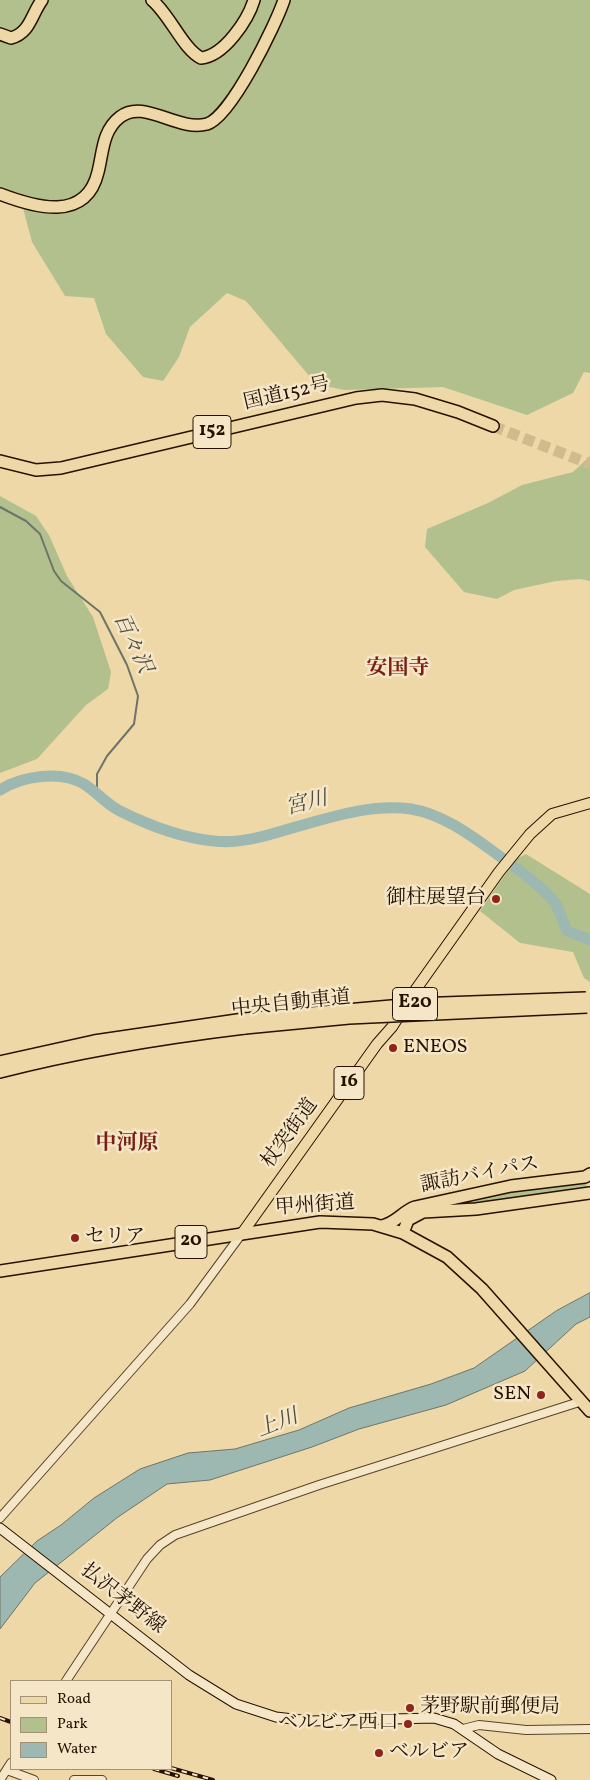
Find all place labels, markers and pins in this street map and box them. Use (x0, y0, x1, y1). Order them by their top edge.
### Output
place label: 御柱展望台 (386, 887, 486, 911)
marker: 御柱展望台 (490, 893, 502, 905)
place label: ENEOS (403, 1036, 468, 1060)
marker: ENEOS (387, 1042, 399, 1054)
place label: セリア (85, 1226, 145, 1250)
marker: セリア (69, 1232, 81, 1244)
place label: SEN (493, 1383, 531, 1407)
marker: SEN (535, 1389, 547, 1401)
place label: 茅野駅前郵便局 (420, 1696, 560, 1720)
marker: 茅野駅前郵便局 (404, 1702, 416, 1714)
place label: ベルビア西口 (278, 1712, 398, 1736)
marker: ベルビア西口 (402, 1718, 414, 1730)
place label: ベルビア (389, 1741, 469, 1765)
marker: ベルビア (373, 1747, 385, 1759)

